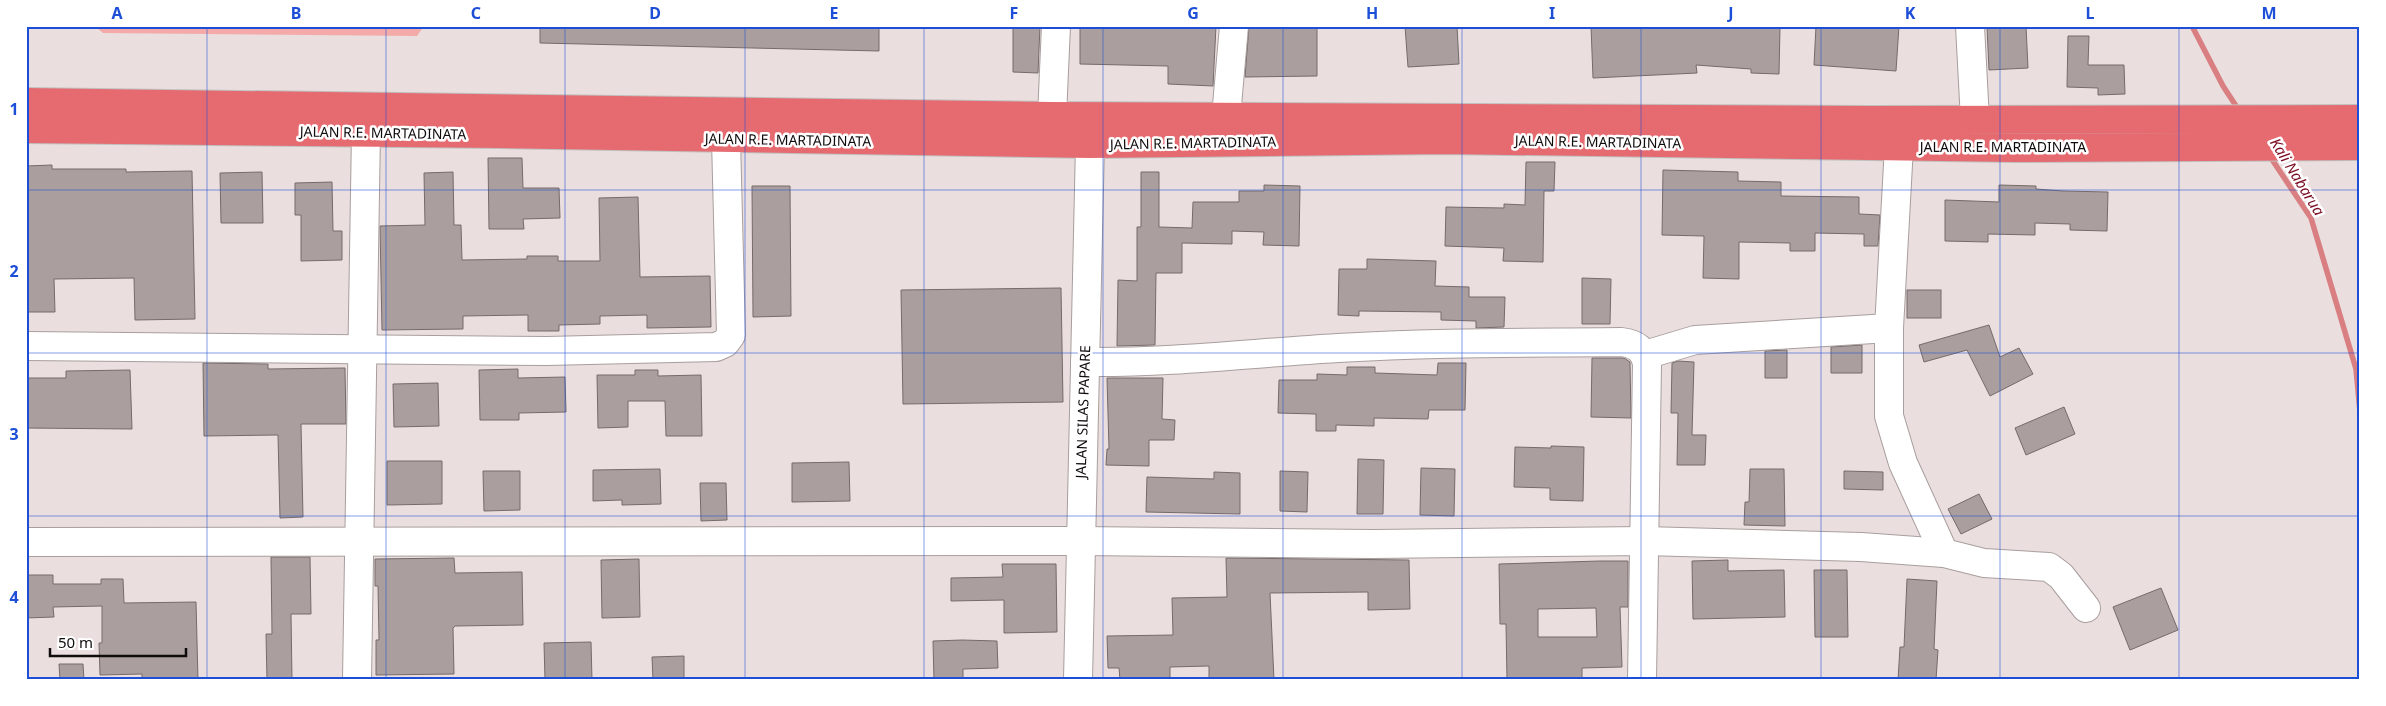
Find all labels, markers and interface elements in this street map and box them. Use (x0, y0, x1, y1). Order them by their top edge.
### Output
text: A (111, 2, 123, 24)
text: B (291, 2, 301, 24)
text: C (471, 2, 481, 24)
text: D (649, 2, 661, 24)
text: E (830, 2, 839, 24)
text: F (1010, 2, 1018, 24)
text: G (1187, 2, 1199, 24)
text: H (1366, 2, 1378, 24)
text: I (1549, 2, 1555, 24)
text: J (1726, 2, 1734, 24)
text: K (1905, 2, 1916, 24)
text: L (2086, 2, 2095, 24)
text: M (2261, 2, 2277, 24)
text: 1 (9, 98, 19, 120)
street label: JALAN R.E. MARTADINATA (298, 122, 466, 143)
street label: JALAN R.E. MARTADINATA (703, 129, 871, 150)
street label: JALAN R.E. MARTADINATA (1513, 131, 1681, 152)
street label: JALAN R.E. MARTADINATA (1108, 132, 1276, 153)
water label: Kali Nabarua (2266, 134, 2330, 220)
street label: JALAN R.E. MARTADINATA (1918, 137, 2086, 156)
text: 2 (9, 260, 19, 282)
street label: JALAN SILAS PAPARE (1071, 345, 1094, 481)
text: 3 (9, 423, 19, 445)
text: 4 (9, 586, 19, 608)
scale bar (50, 626, 186, 658)
text: 50 m (58, 632, 93, 652)

